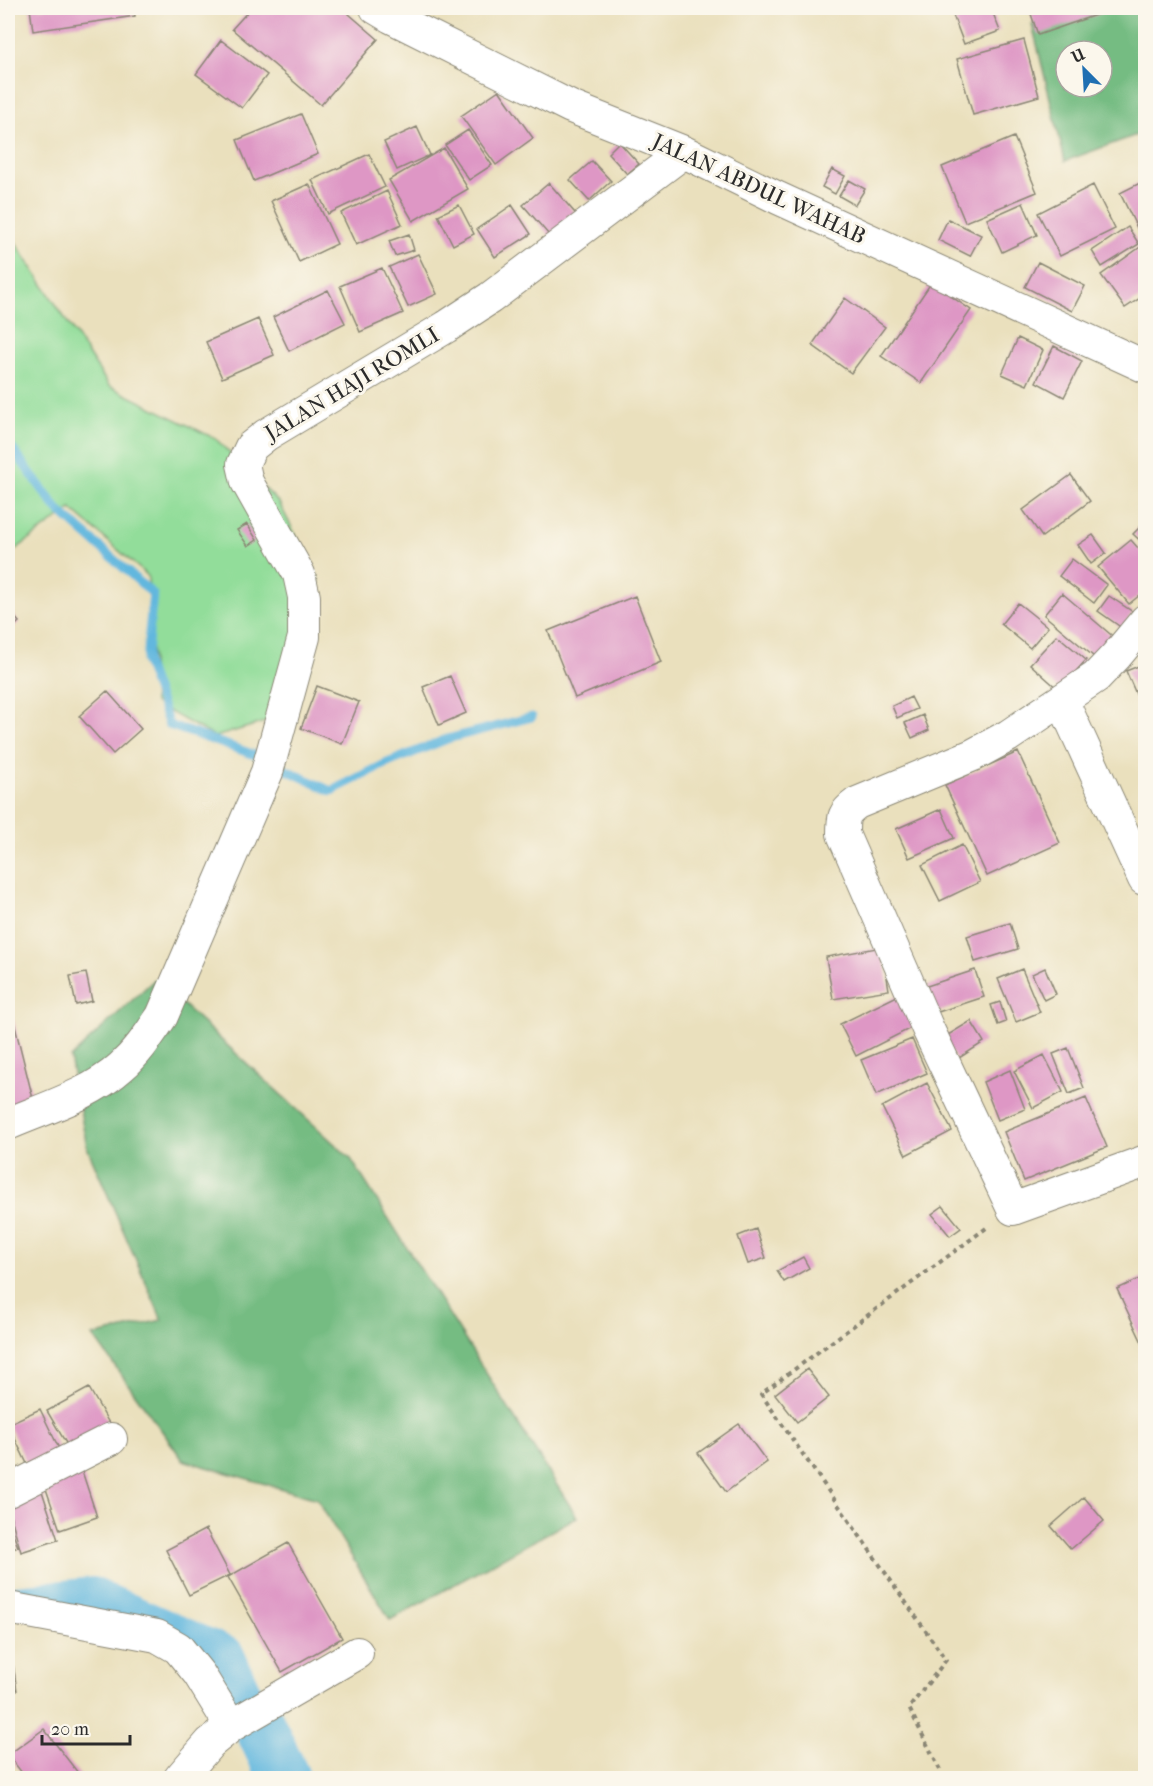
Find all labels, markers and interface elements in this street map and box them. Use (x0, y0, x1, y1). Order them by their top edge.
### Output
north arrow (1054, 39, 1114, 99)
text: U (1068, 44, 1088, 67)
street label: JALAN ABDUL WAHAB (646, 127, 870, 250)
street label: JALAN HAJI ROMLI (258, 321, 444, 447)
scale bar (42, 1708, 130, 1746)
text: 20 m (51, 1719, 89, 1740)

